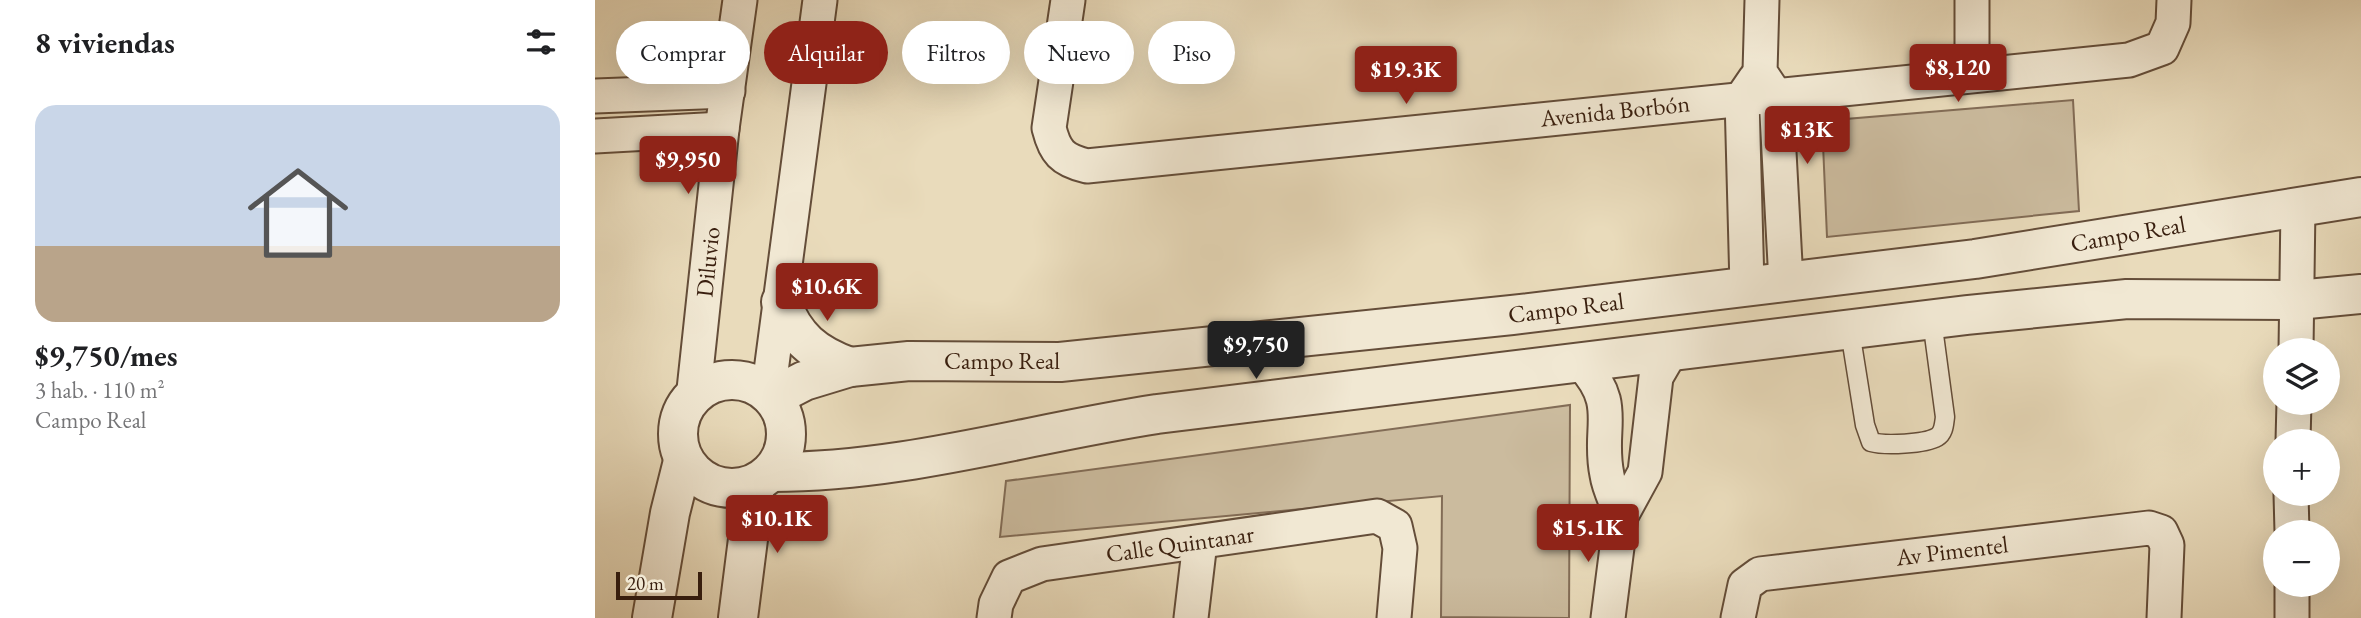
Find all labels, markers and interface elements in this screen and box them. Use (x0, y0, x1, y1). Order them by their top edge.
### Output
chip: Comprar (616, 21, 750, 84)
chip: Alquilar (764, 21, 888, 84)
chip: Filtros (902, 21, 1010, 84)
chip: Nuevo (1024, 21, 1134, 84)
chip: Piso (1148, 21, 1235, 84)
text: 8 viviendas (35, 23, 175, 62)
icon: filters (522, 23, 560, 61)
pin: $8,120 (1901, 44, 2015, 104)
pin: $19.3K (1349, 46, 1463, 106)
text: $8,120 (1926, 52, 1990, 82)
text: $19.3K (1371, 54, 1441, 84)
street label: Avenida Borbón (1538, 87, 1692, 134)
pin: $13K (1766, 106, 1848, 166)
text: $13K (1781, 114, 1833, 144)
pin: $9,950 (631, 136, 745, 196)
text: $9,950 (656, 144, 720, 174)
icon: home (235, 150, 361, 276)
street label: Campo Real (2068, 208, 2188, 259)
street label: Diluvio (688, 225, 727, 299)
pin: $10.6K (770, 264, 884, 323)
text: $10.6K (792, 271, 862, 301)
street label: Campo Real (1506, 285, 1626, 330)
pin: $9,750 (1199, 322, 1313, 381)
text: $9,750 (1224, 329, 1288, 359)
text: $9,750/mes (35, 336, 178, 375)
map controls (2263, 338, 2340, 597)
button: layers (2263, 338, 2340, 415)
street label: Campo Real (944, 345, 1060, 376)
text: 3 hab. · 110 m² (35, 375, 165, 405)
text: Campo Real (35, 405, 146, 435)
button: + (2263, 429, 2340, 506)
pin: $10.1K (720, 496, 834, 555)
text: $10.1K (742, 503, 812, 533)
pin: $15.1K (1531, 504, 1645, 564)
text: $15.1K (1553, 512, 1623, 542)
street label: Calle Quintanar (1104, 518, 1256, 569)
button: − (2263, 520, 2340, 597)
street label: Av Pimentel (1893, 528, 2010, 573)
scale bar (616, 569, 702, 601)
text: 20 m (627, 571, 664, 596)

